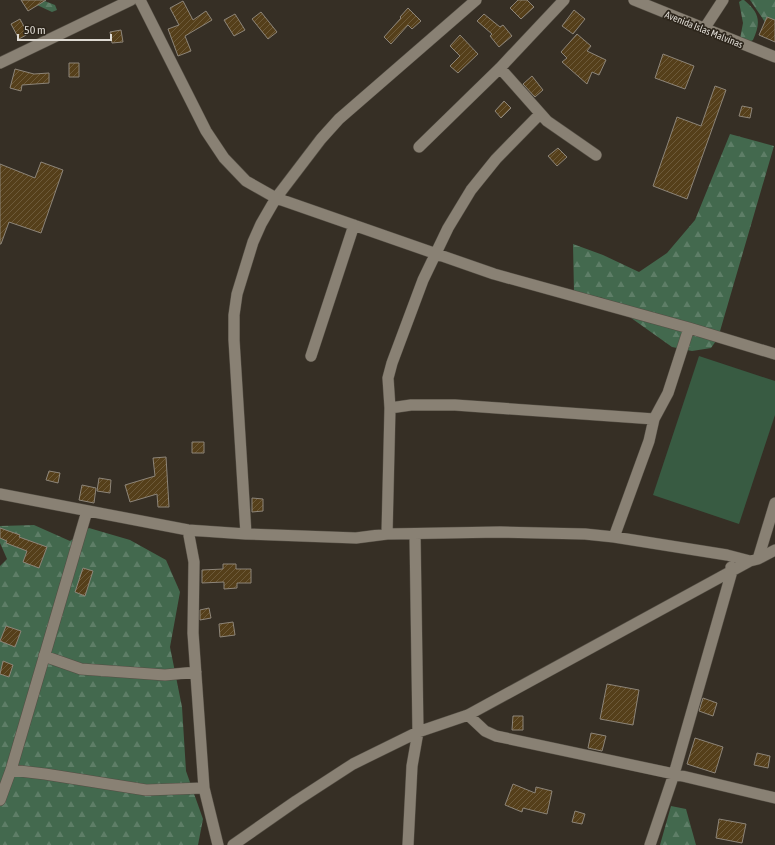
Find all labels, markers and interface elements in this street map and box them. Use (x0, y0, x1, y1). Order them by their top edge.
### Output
street label: Avenida Islas Malvinas (663, 9, 745, 50)
scale bar (18, 16, 111, 42)
text: 50 m (24, 23, 46, 37)

